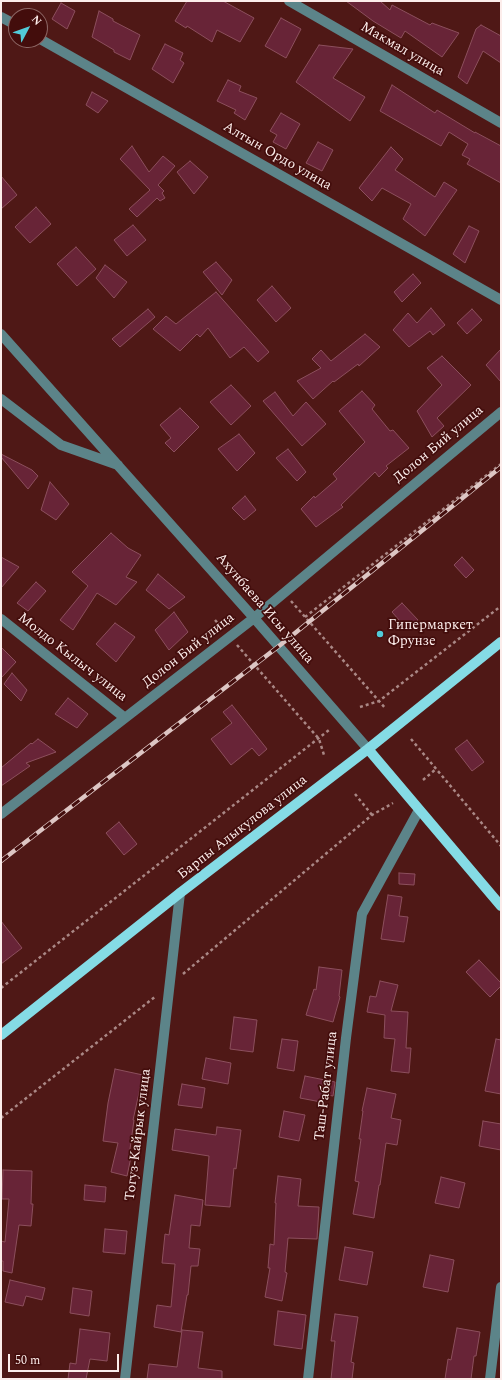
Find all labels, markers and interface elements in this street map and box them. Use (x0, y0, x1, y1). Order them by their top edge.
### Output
north arrow (8, 8, 48, 48)
text: N (27, 11, 46, 29)
street label: Макмал улица (357, 19, 447, 81)
street label: Алтын Ордо улица (220, 119, 334, 195)
street label: Долон Бий улица (391, 403, 487, 487)
street label: Ахунбаева Исы улица (211, 550, 317, 668)
street label: Молдо Кылыч улица (14, 610, 130, 706)
street label: Долон Бий улица (140, 610, 238, 692)
place label: Гипермаркет Фрунзе (388, 618, 473, 650)
marker: Гипермаркет Фрунзе (375, 629, 385, 639)
street label: Барпы Алыкулова улица (175, 772, 311, 884)
street label: Таш-Рабат улица (312, 1030, 342, 1142)
street label: Тогуз-Кайрык улица (123, 1068, 155, 1202)
scale bar (10, 1346, 121, 1372)
text: 50 m (15, 1351, 40, 1370)

